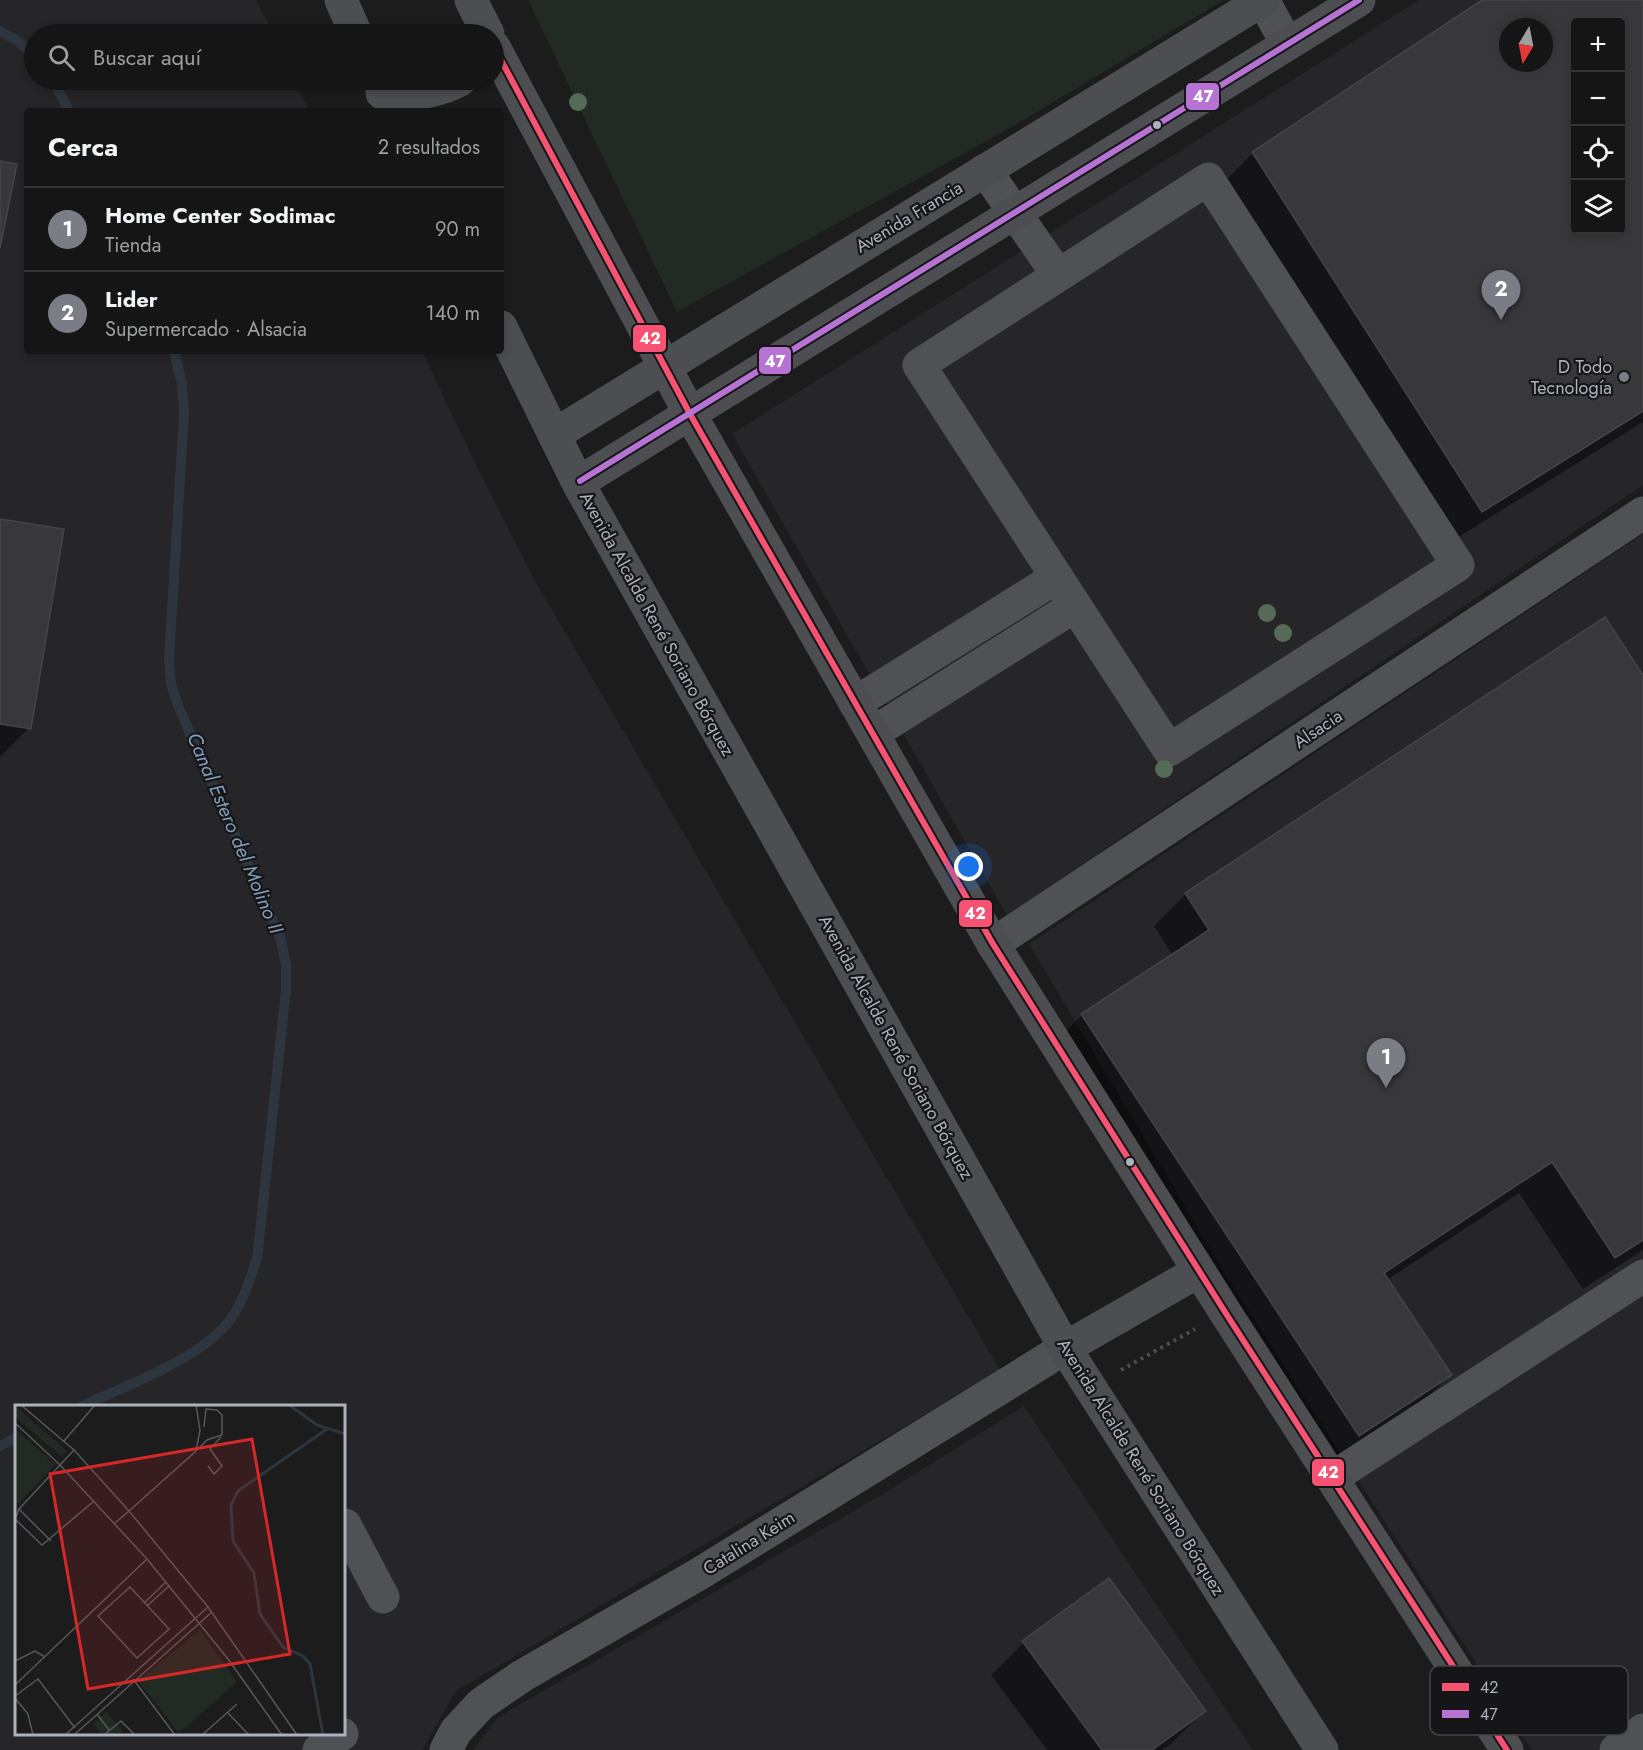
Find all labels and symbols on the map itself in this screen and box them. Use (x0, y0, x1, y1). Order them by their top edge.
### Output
north arrow (1499, 18, 1553, 72)
line badge: 47 (1185, 82, 1220, 111)
text: 47 (1193, 85, 1214, 108)
unlabelled marker (1151, 119, 1163, 131)
street label: Avenida Francia (850, 175, 968, 259)
pin: 2 (1482, 270, 1520, 320)
line badge: 42 (632, 324, 667, 353)
text: 42 (639, 327, 661, 350)
line badge: 47 (758, 346, 792, 375)
text: 47 (765, 350, 786, 373)
place label: D Todo Tecnología (1531, 354, 1612, 401)
marker: D Todo Tecnología (1617, 370, 1631, 384)
street label: Avenida Alcalde René Soriano Bórquez (573, 487, 741, 762)
street label: Alsacia (1288, 703, 1348, 755)
water label: Canal Estero del Molino II (179, 728, 291, 939)
your location (954, 852, 983, 881)
line badge: 42 (958, 899, 993, 928)
text: 42 (964, 902, 986, 925)
street label: Avenida Alcalde René Soriano Bórquez (812, 910, 980, 1185)
pin: 1 (1366, 1038, 1406, 1088)
unlabelled marker (1124, 1156, 1136, 1168)
street label: Avenida Alcalde René Soriano Bórquez (1051, 1333, 1232, 1601)
inset map (15, 1405, 345, 1735)
line badge: 42 (1311, 1458, 1345, 1487)
text: 42 (1317, 1461, 1339, 1484)
street label: Catalina Keim (698, 1504, 800, 1582)
legend (1430, 1666, 1628, 1735)
text: 42 (1480, 1676, 1498, 1699)
text: 47 (1480, 1703, 1498, 1726)

